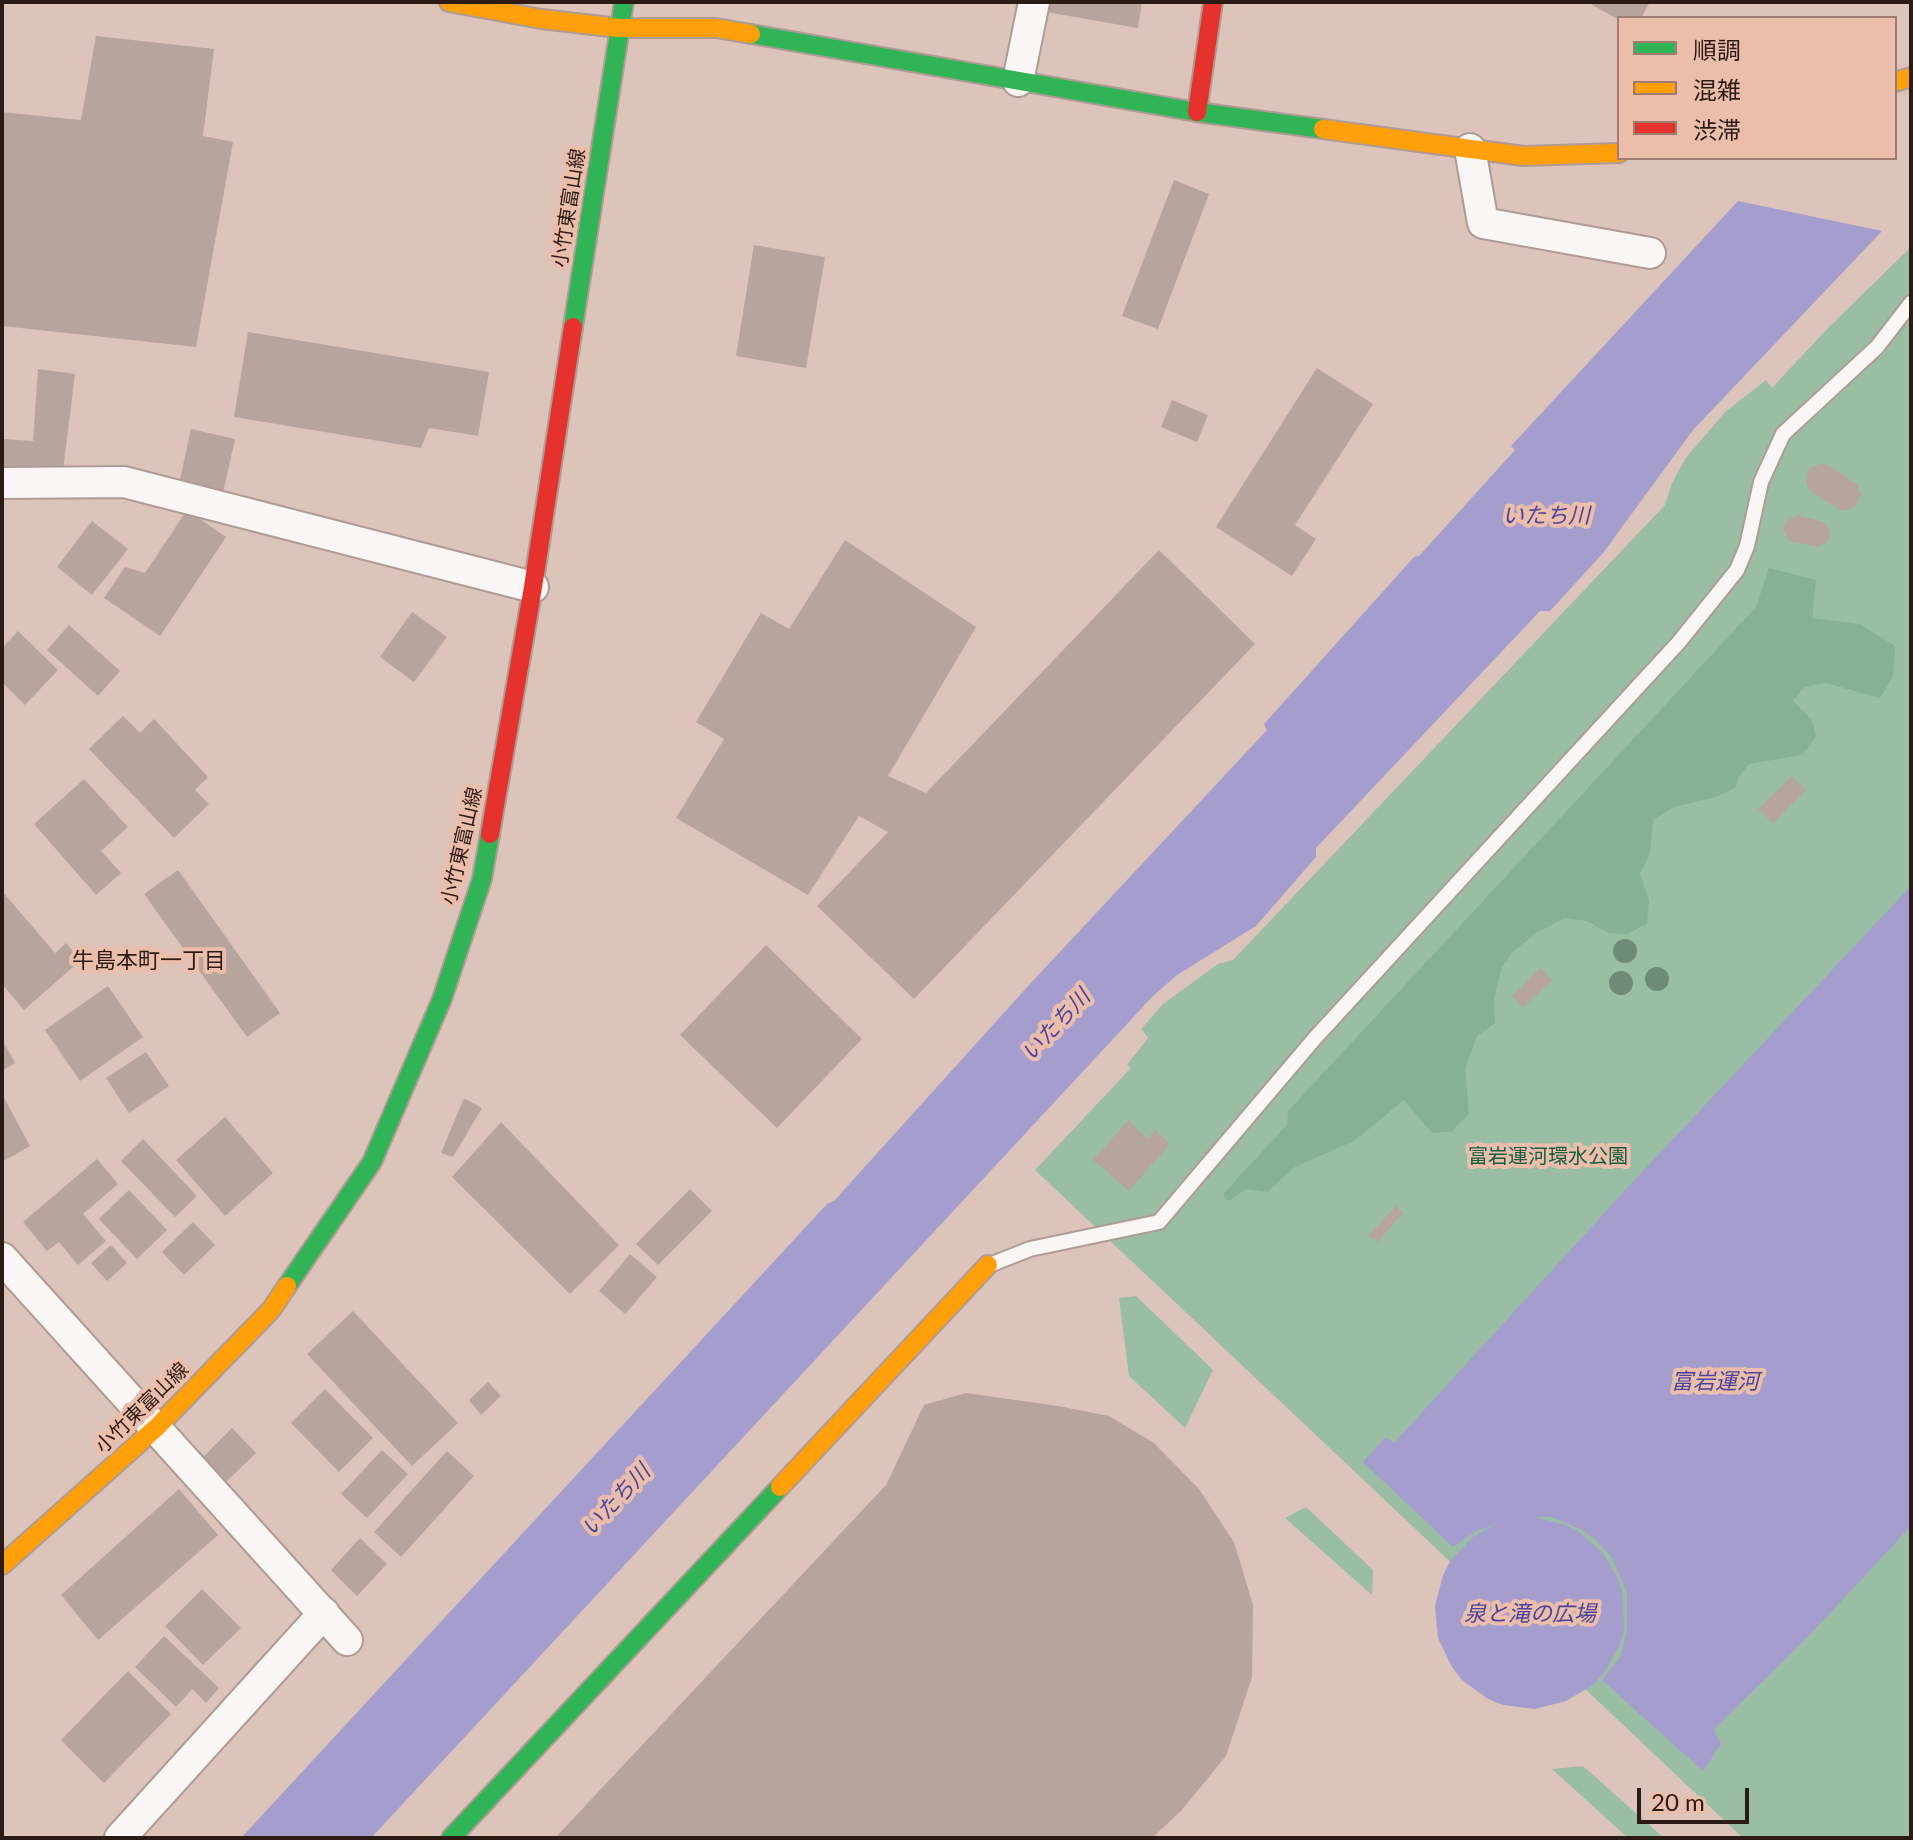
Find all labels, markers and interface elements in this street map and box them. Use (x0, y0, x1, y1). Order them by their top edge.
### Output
legend (1617, 16, 1897, 160)
text: 順調 (1693, 35, 1741, 64)
text: 混雑 (1693, 75, 1741, 104)
text: 渋滞 (1693, 115, 1741, 144)
street label: 小竹東富山線 (548, 147, 590, 269)
water label: いたち川 (1502, 503, 1590, 529)
street label: 小竹東富山線 (437, 785, 487, 907)
district label: 牛島本町一丁目 (72, 948, 226, 974)
water label: いたち川 (1016, 984, 1096, 1066)
park label: 富岩運河環水公園 (1468, 1145, 1628, 1169)
street label: 小竹東富山線 (91, 1358, 193, 1458)
water label: 富岩運河 (1671, 1369, 1759, 1395)
water label: いたち川 (576, 1459, 656, 1541)
water label: 泉と滝の広場 (1464, 1601, 1596, 1627)
scale bar (1641, 1772, 1753, 1822)
text: 20 m (1651, 1787, 1705, 1816)

